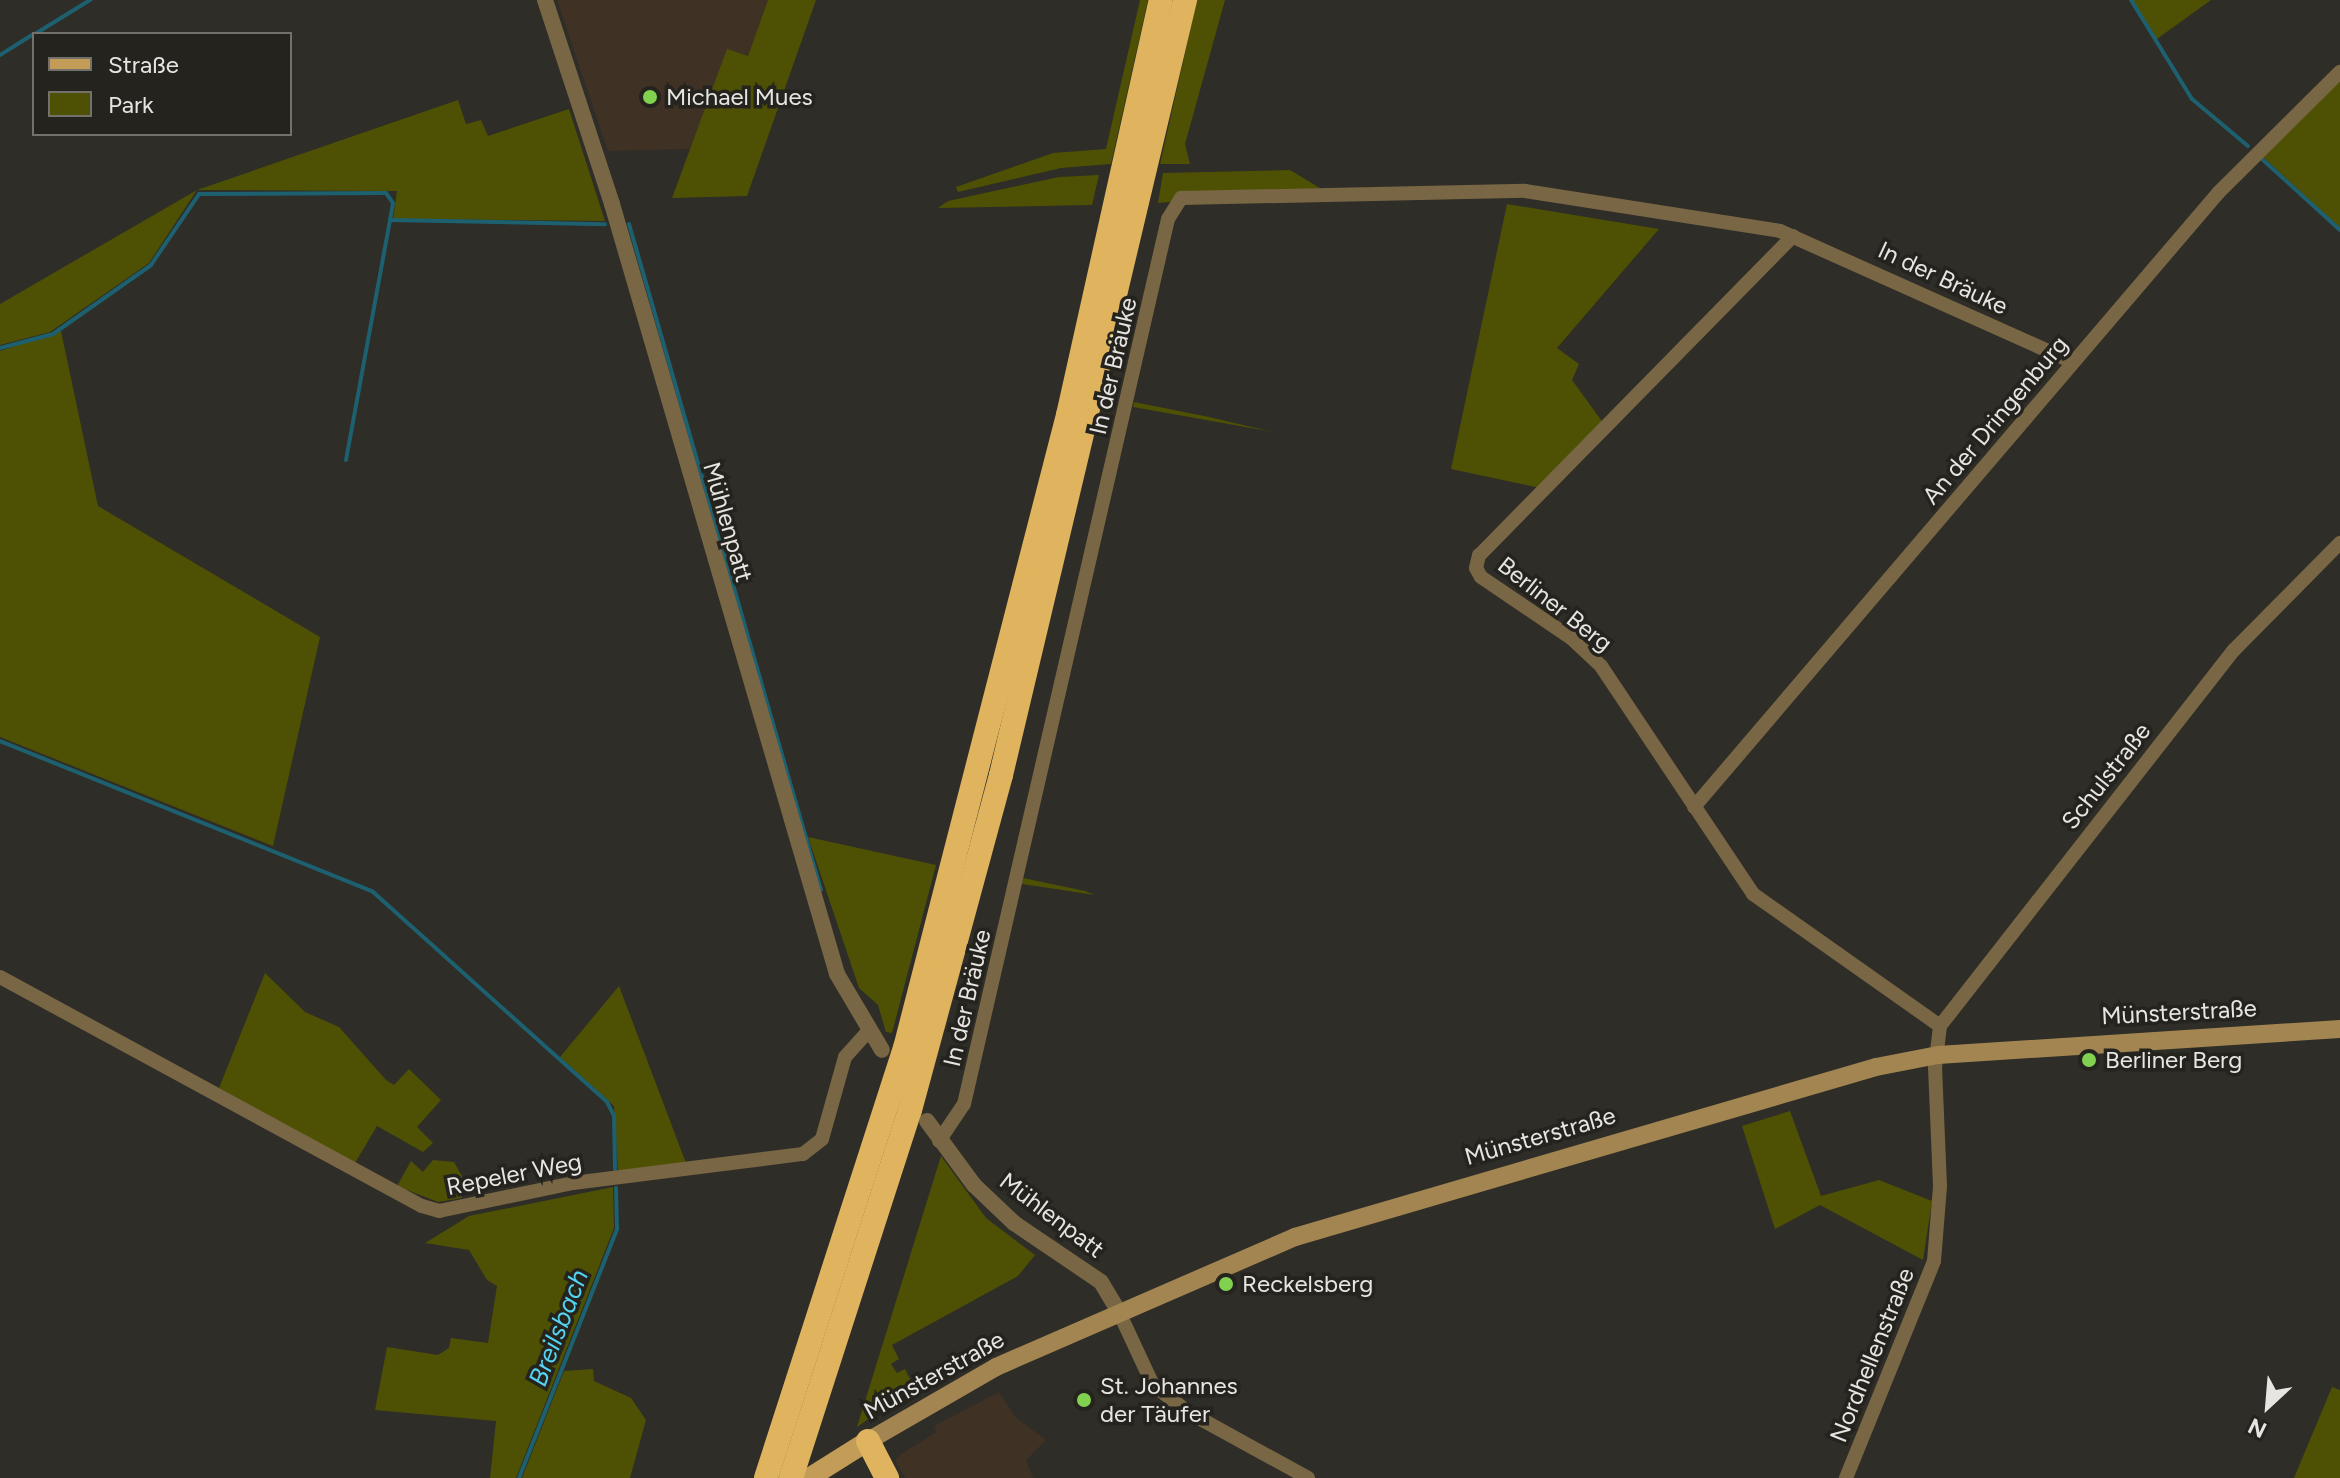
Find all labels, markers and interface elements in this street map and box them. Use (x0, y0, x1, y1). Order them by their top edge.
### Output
legend (32, 32, 292, 136)
text: Straße (108, 50, 179, 79)
place label: Michael Mues (666, 83, 813, 111)
marker: Michael Mues (641, 88, 659, 106)
text: Park (108, 90, 154, 119)
street label: In der Bräuke (1874, 235, 2012, 321)
street label: In der Bräuke (1083, 295, 1143, 437)
street label: An der Dringenburg (1916, 330, 2074, 510)
street label: Mühlenpatt (697, 459, 759, 585)
street label: Berliner Berg (1492, 550, 1618, 658)
street label: Schulstraße (2056, 717, 2156, 835)
street label: In der Bräuke (937, 927, 997, 1069)
street label: Münsterstraße (2100, 994, 2258, 1030)
place label: Berliner Berg (2105, 1046, 2242, 1074)
marker: Berliner Berg (2080, 1051, 2098, 1069)
street label: Münsterstraße (1461, 1101, 1619, 1171)
street label: Repeler Weg (444, 1147, 584, 1201)
street label: Mühlenpatt (994, 1166, 1110, 1264)
street label: Nordhellenstraße (1824, 1264, 1920, 1446)
water label: Breilsbach (523, 1265, 595, 1391)
place label: Reckelsberg (1242, 1270, 1373, 1298)
marker: Reckelsberg (1217, 1275, 1235, 1293)
street label: Münsterstraße (859, 1325, 1009, 1425)
north arrow (2228, 1366, 2308, 1446)
place label: St. Johannes der Täufer (1100, 1372, 1238, 1428)
marker: St. Johannes der Täufer (1075, 1391, 1093, 1409)
text: N (2244, 1412, 2271, 1444)

